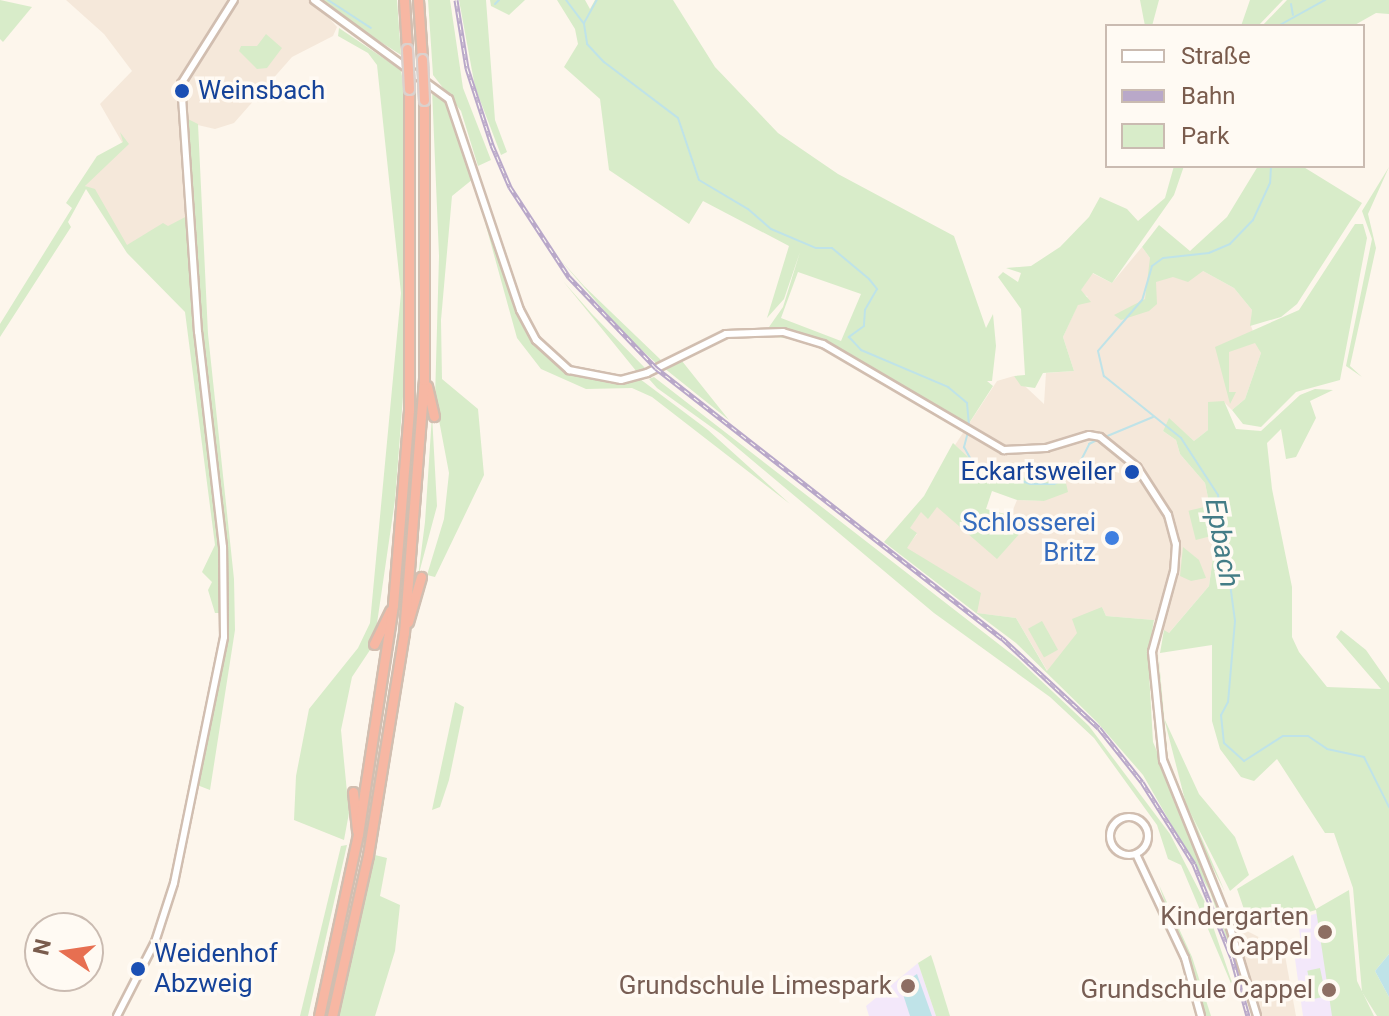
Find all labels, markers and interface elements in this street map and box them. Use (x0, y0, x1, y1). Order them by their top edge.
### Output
legend (1105, 24, 1365, 168)
text: Straße (1181, 42, 1251, 70)
place label: Weinsbach (198, 75, 325, 107)
marker: Weinsbach (173, 82, 191, 100)
text: Bahn (1181, 82, 1235, 110)
text: Park (1181, 122, 1229, 150)
place label: Eckartsweiler (961, 456, 1116, 488)
marker: Eckartsweiler (1123, 463, 1141, 481)
water label: Epbach (1198, 496, 1246, 590)
place label: Schlosserei Britz (962, 507, 1096, 568)
marker: Schlosserei Britz (1103, 529, 1121, 547)
place label: Kindergarten Cappel (1160, 901, 1309, 962)
north arrow (24, 912, 104, 992)
marker: Kindergarten Cappel (1316, 923, 1334, 941)
text: N (28, 937, 56, 957)
place label: Weidenhof Abzweig (154, 938, 278, 1000)
marker: Weidenhof Abzweig (129, 960, 147, 978)
place label: Grundschule Limespark (619, 970, 892, 1002)
place label: Grundschule Cappel (1081, 974, 1313, 1006)
marker: Grundschule Limespark (899, 977, 917, 995)
marker: Grundschule Cappel (1320, 981, 1338, 999)

